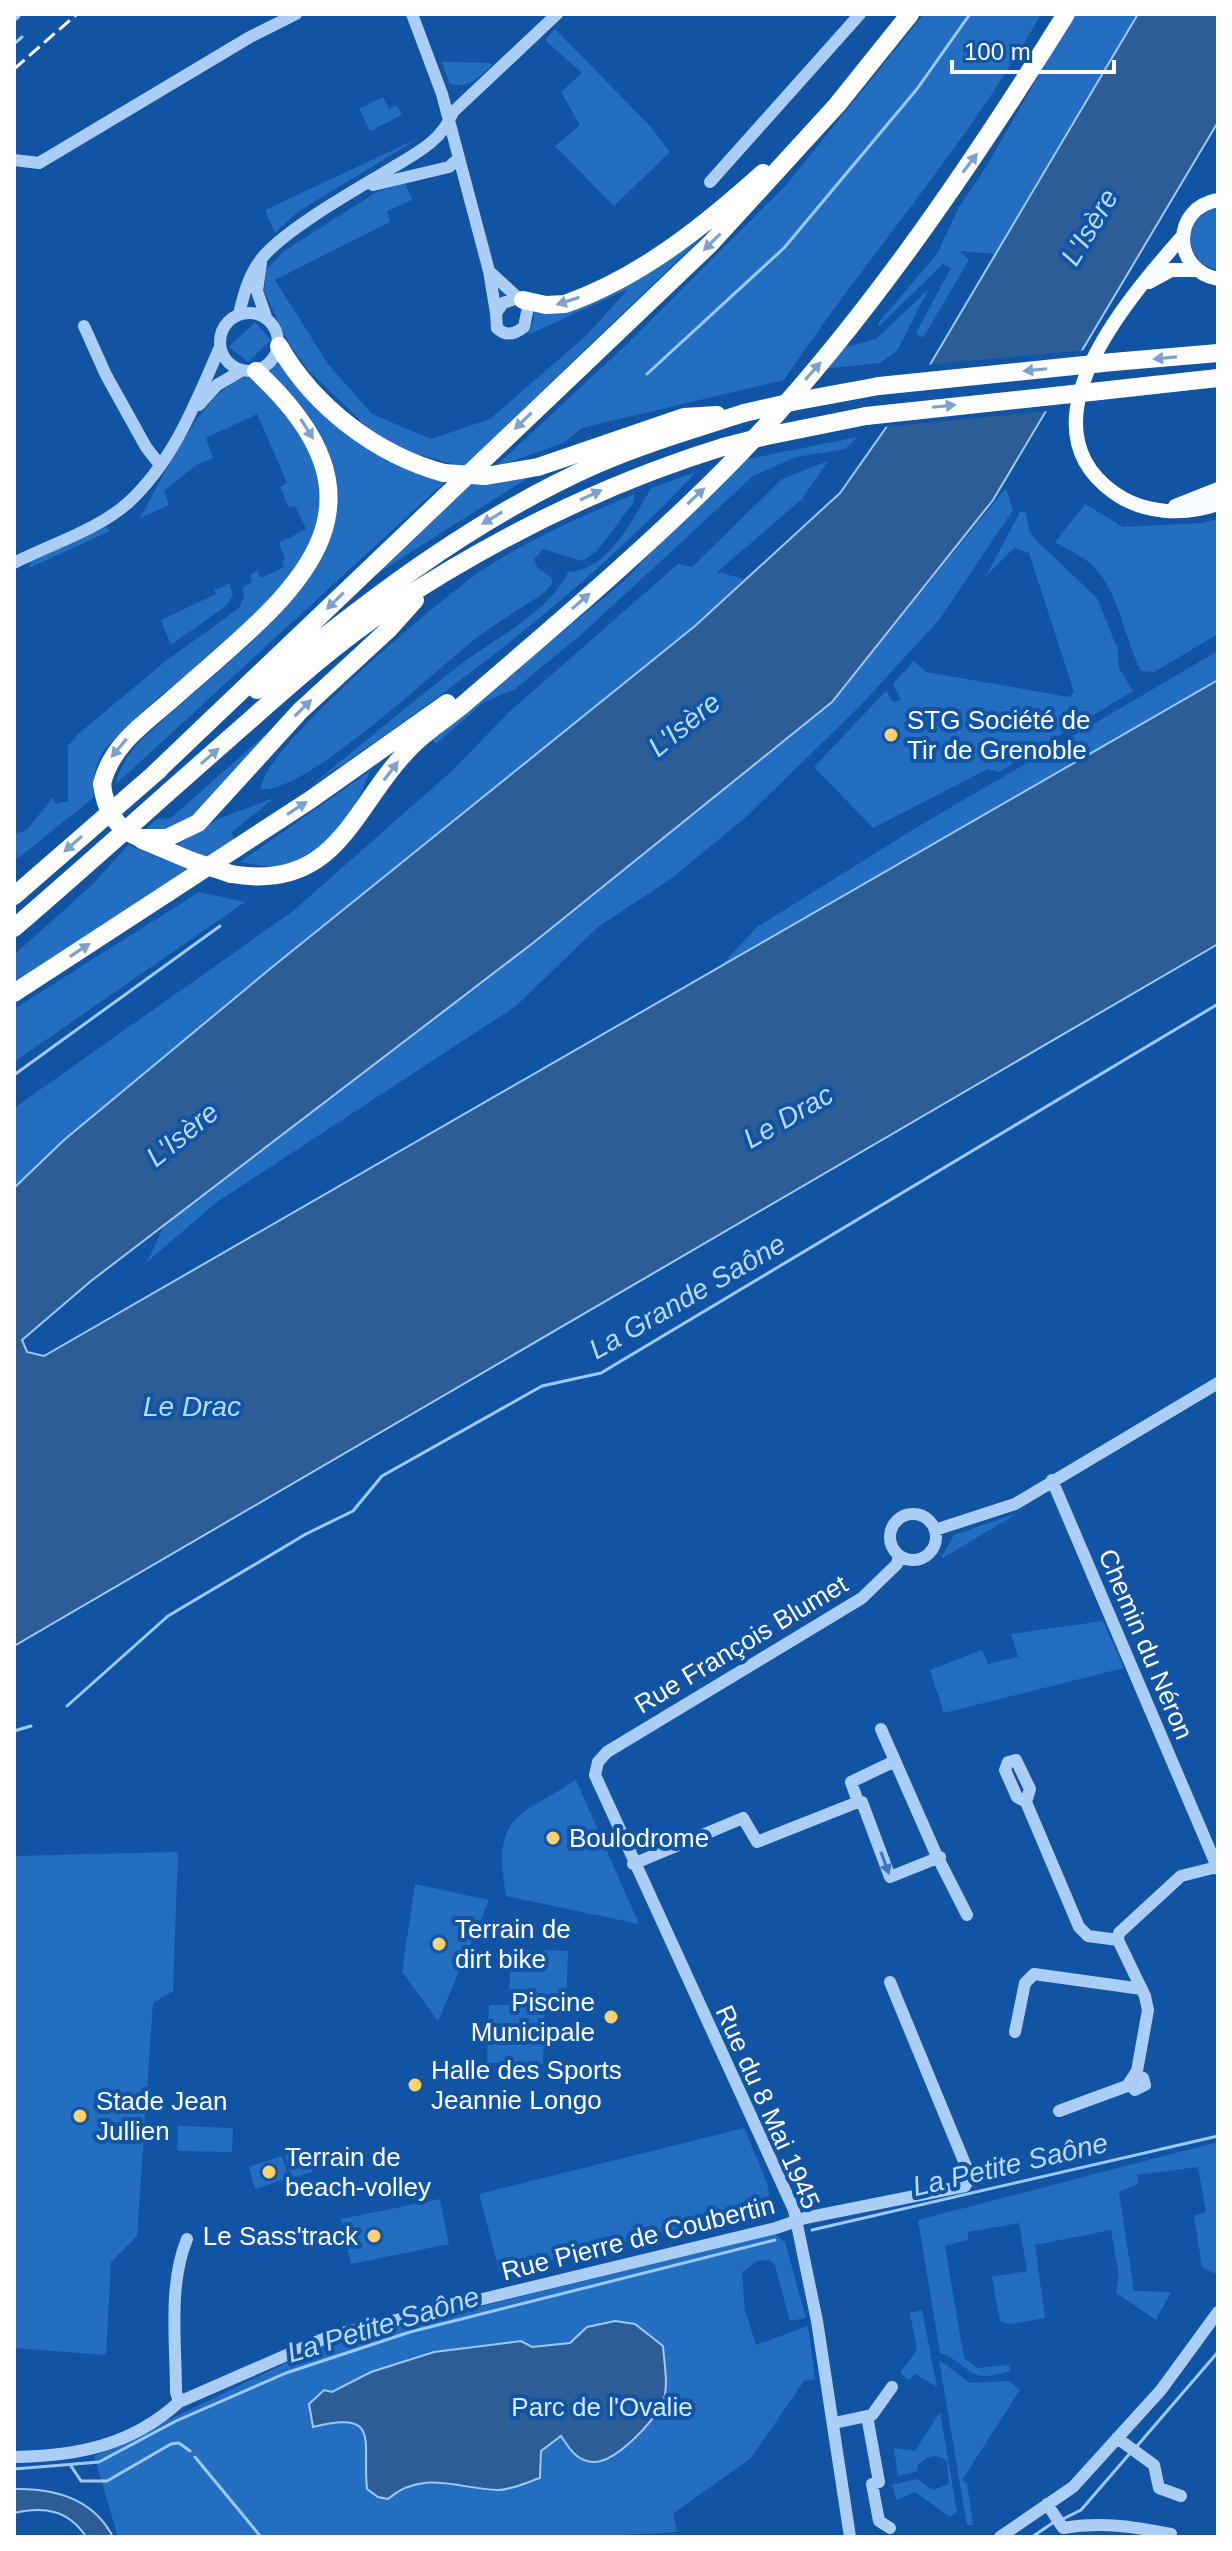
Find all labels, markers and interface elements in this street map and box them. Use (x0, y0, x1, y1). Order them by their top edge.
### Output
scale bar (952, 24, 1114, 74)
text: 100 m (964, 38, 1031, 65)
one-way arrow (961, 153, 977, 174)
water label: L'Isère (1055, 184, 1124, 271)
one-way arrow (702, 232, 721, 251)
one-way arrow (556, 295, 580, 308)
one-way arrow (1153, 352, 1178, 365)
one-way arrow (804, 362, 822, 381)
one-way arrow (1022, 363, 1047, 376)
one-way arrow (932, 400, 957, 413)
one-way arrow (514, 412, 533, 430)
one-way arrow (300, 418, 314, 440)
one-way arrow (687, 487, 706, 505)
one-way arrow (580, 488, 603, 502)
one-way arrow (481, 511, 503, 525)
one-way arrow (326, 591, 345, 609)
one-way arrow (571, 593, 591, 610)
water label: L'Isère (642, 686, 726, 763)
one-way arrow (293, 699, 312, 718)
place label: STG Société de Tir de Grenoble (907, 705, 1091, 765)
marker: STG Société de Tir de Grenoble (882, 726, 900, 744)
one-way arrow (111, 738, 128, 758)
one-way arrow (201, 747, 220, 765)
one-way arrow (383, 761, 399, 782)
one-way arrow (287, 801, 308, 816)
one-way arrow (63, 835, 83, 853)
one-way arrow (69, 943, 90, 958)
water label: Le Drac (738, 1078, 838, 1154)
water label: L'Isère (140, 1096, 224, 1173)
water label: La Grande Saône (584, 1228, 791, 1365)
water label: Le Drac (143, 1391, 241, 1422)
street label: Chemin du Néron (1092, 1544, 1200, 1744)
street label: Rue François Blumet (629, 1568, 853, 1719)
place label: Boulodrome (569, 1823, 709, 1853)
marker: Boulodrome (544, 1829, 562, 1847)
one-way arrow (879, 1851, 891, 1875)
place label: Terrain de dirt bike (455, 1914, 571, 1974)
marker: Terrain de dirt bike (430, 1935, 448, 1953)
place label: Piscine Municipale (471, 1987, 595, 2047)
street label: Rue du 8 Mai 1945 (710, 2001, 826, 2213)
marker: Piscine Municipale (602, 2008, 620, 2026)
place label: Halle des Sports Jeannie Longo (431, 2055, 622, 2115)
marker: Halle des Sports Jeannie Longo (406, 2076, 424, 2094)
place label: Stade Jean Jullien (96, 2086, 228, 2146)
marker: Stade Jean Jullien (71, 2107, 89, 2125)
water label: La Petite Saône (910, 2127, 1111, 2202)
place label: Terrain de beach-volley (285, 2142, 431, 2202)
marker: Terrain de beach-volley (260, 2163, 278, 2181)
street label: Rue Pierre de Coubertin (498, 2190, 778, 2286)
place label: Le Sass'track (203, 2221, 359, 2251)
marker: Le Sass'track (365, 2227, 383, 2245)
water label: La Petite Saône (283, 2281, 483, 2368)
park label: Parc de l'Ovalie (511, 2392, 693, 2422)

